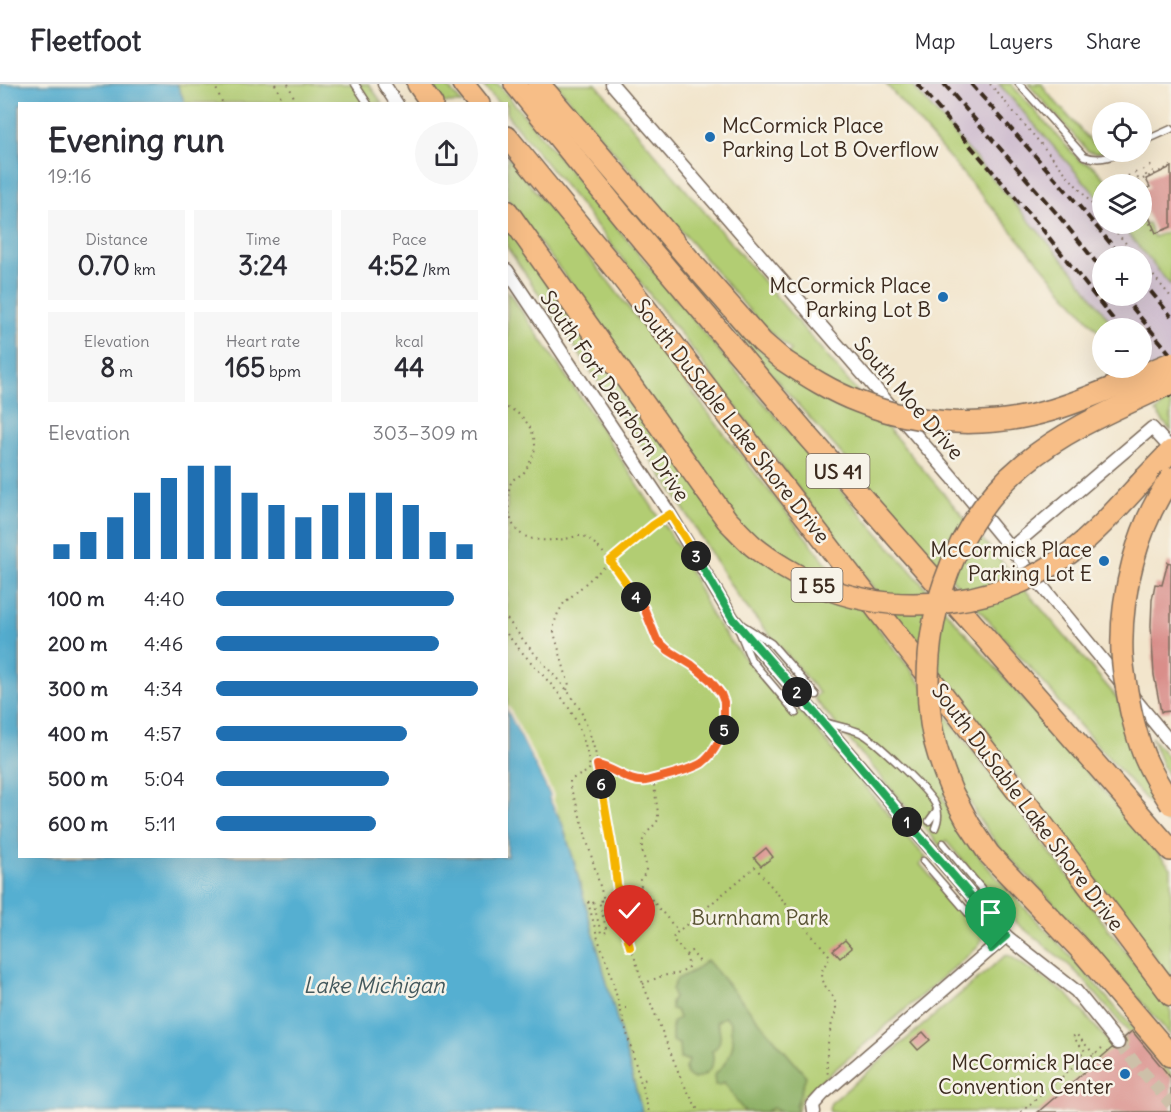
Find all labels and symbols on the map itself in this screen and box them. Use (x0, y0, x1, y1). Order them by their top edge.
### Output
place label: McCormick Place Parking Lot B Overflow (722, 112, 939, 163)
marker: McCormick Place Parking Lot B Overflow (703, 130, 717, 144)
place label: McCormick Place Parking Lot B (769, 272, 931, 323)
street label: South Fort Dearborn Drive (534, 285, 696, 507)
marker: McCormick Place Parking Lot B (936, 290, 950, 304)
street label: South DuSable Lake Shore Drive (628, 293, 836, 549)
street label: South Moe Drive (848, 331, 970, 465)
road number: US 41 (806, 454, 870, 488)
place label: McCormick Place Parking Lot E (930, 536, 1092, 587)
pin: 3 (681, 541, 711, 571)
marker: McCormick Place Parking Lot E (1097, 554, 1111, 568)
road number: I 55 (792, 568, 842, 602)
pin: 4 (621, 582, 651, 612)
pin: 2 (782, 677, 812, 707)
street label: South DuSable Lake Shore Drive (926, 678, 1130, 936)
pin: 5 (709, 715, 739, 745)
pin: 6 (586, 769, 616, 799)
pin: 1 (892, 807, 922, 837)
pin (604, 885, 655, 947)
pin (965, 887, 1016, 949)
park label: Burnham Park (691, 904, 829, 931)
water label: Lake Michigan (303, 971, 446, 999)
place label: McCormick Place Convention Center (938, 1049, 1113, 1100)
marker: McCormick Place Convention Center (1118, 1067, 1132, 1081)

